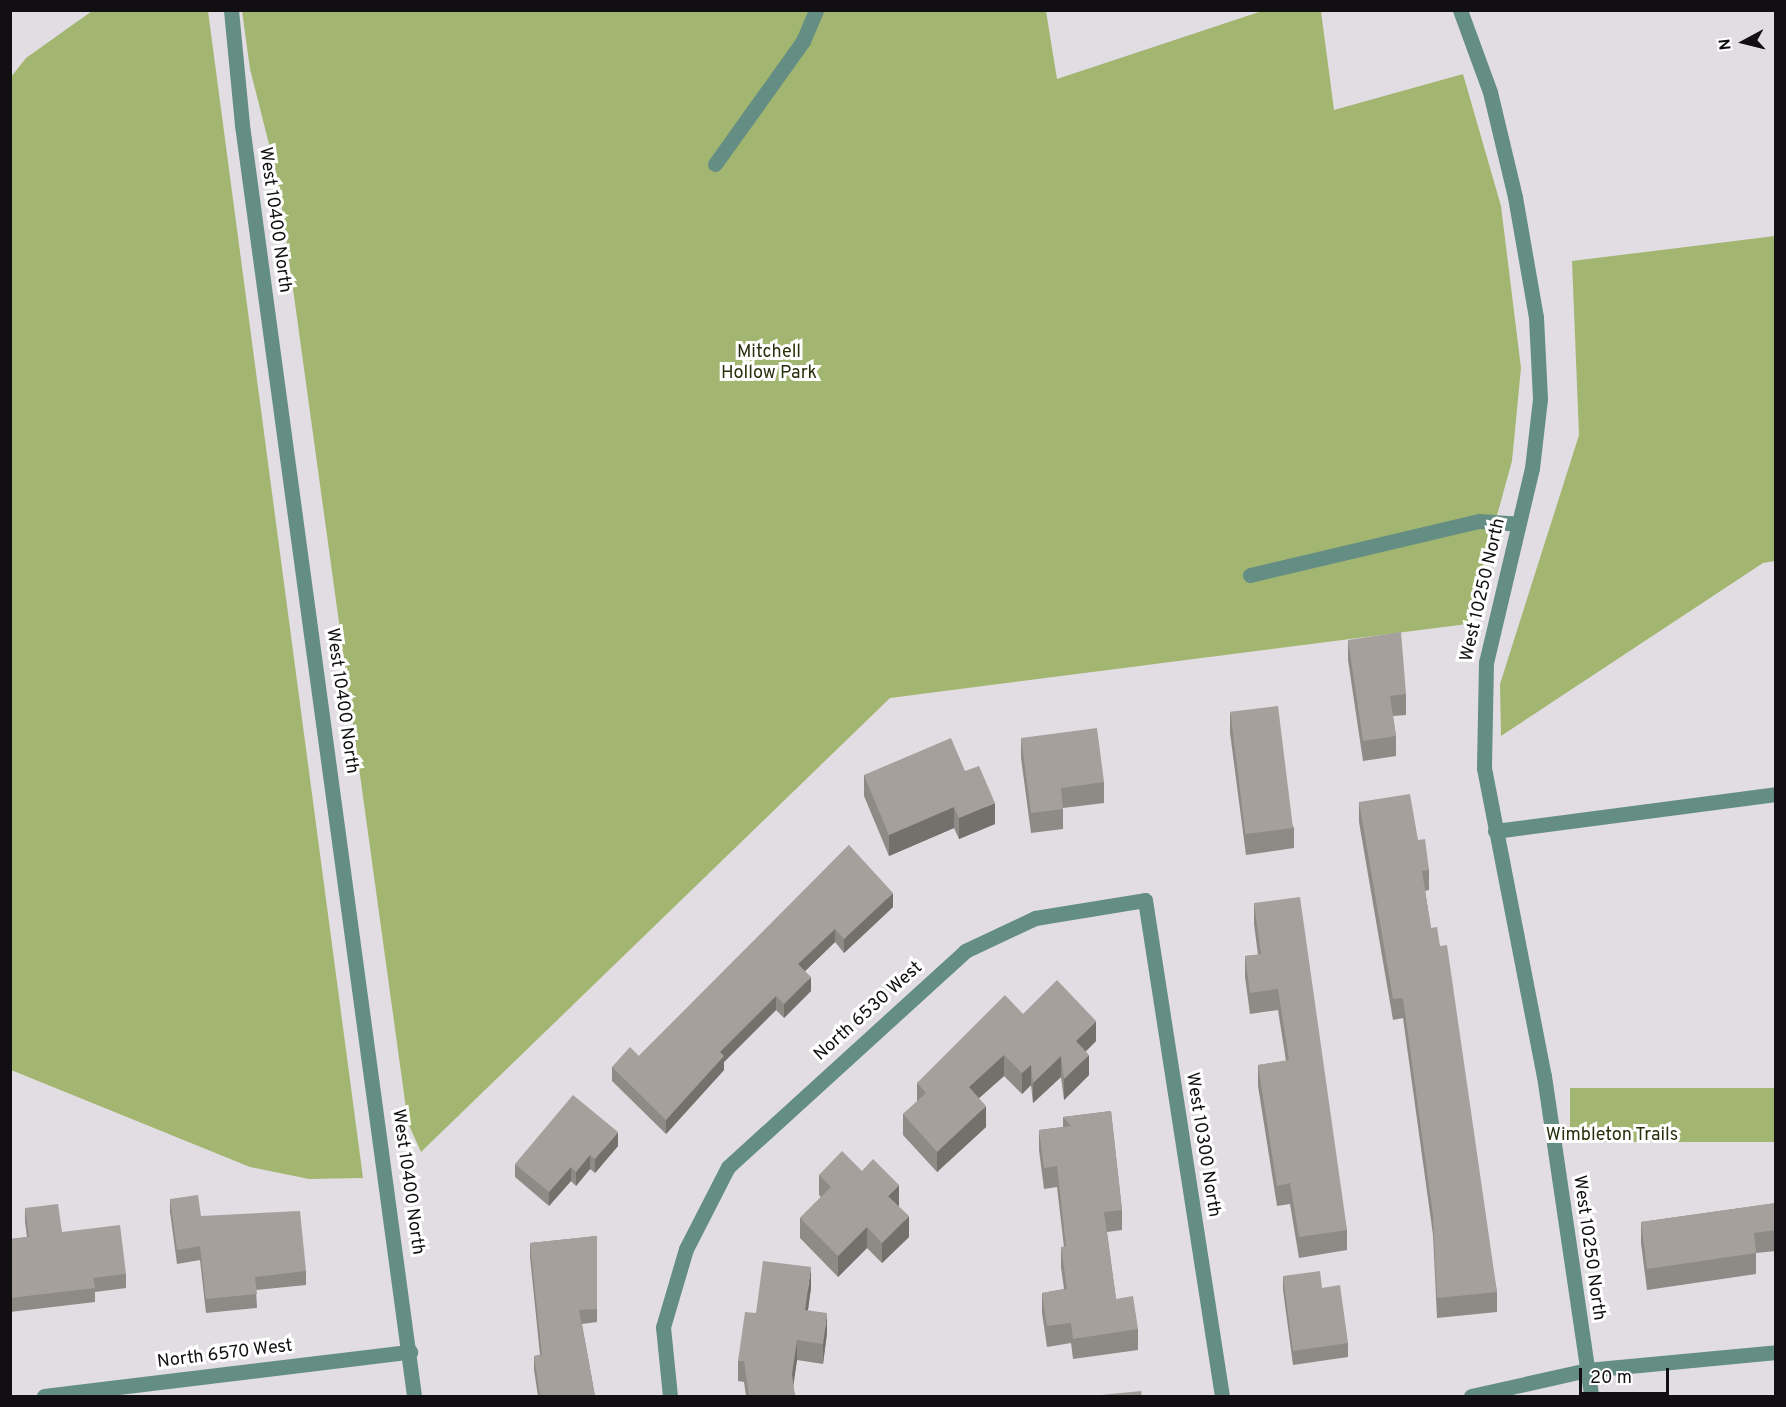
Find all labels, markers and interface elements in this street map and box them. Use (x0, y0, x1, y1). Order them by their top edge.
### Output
north arrow (1714, 12, 1774, 72)
text: N (1716, 37, 1737, 51)
street label: West 10400 North (253, 146, 295, 294)
park label: Mitchell Hollow Park (721, 343, 817, 386)
street label: West 10250 North (1457, 516, 1511, 664)
street label: West 10400 North (320, 627, 362, 775)
street label: North 6530 West (810, 958, 928, 1066)
street label: West 10300 North (1180, 1071, 1224, 1219)
street label: West 10400 North (386, 1108, 428, 1256)
park label: Wimbleton Trails (1546, 1125, 1678, 1147)
street label: West 10250 North (1567, 1174, 1609, 1322)
street label: North 6570 West (156, 1336, 294, 1374)
scale bar (1582, 1356, 1672, 1394)
text: 20 m (1590, 1367, 1632, 1390)

